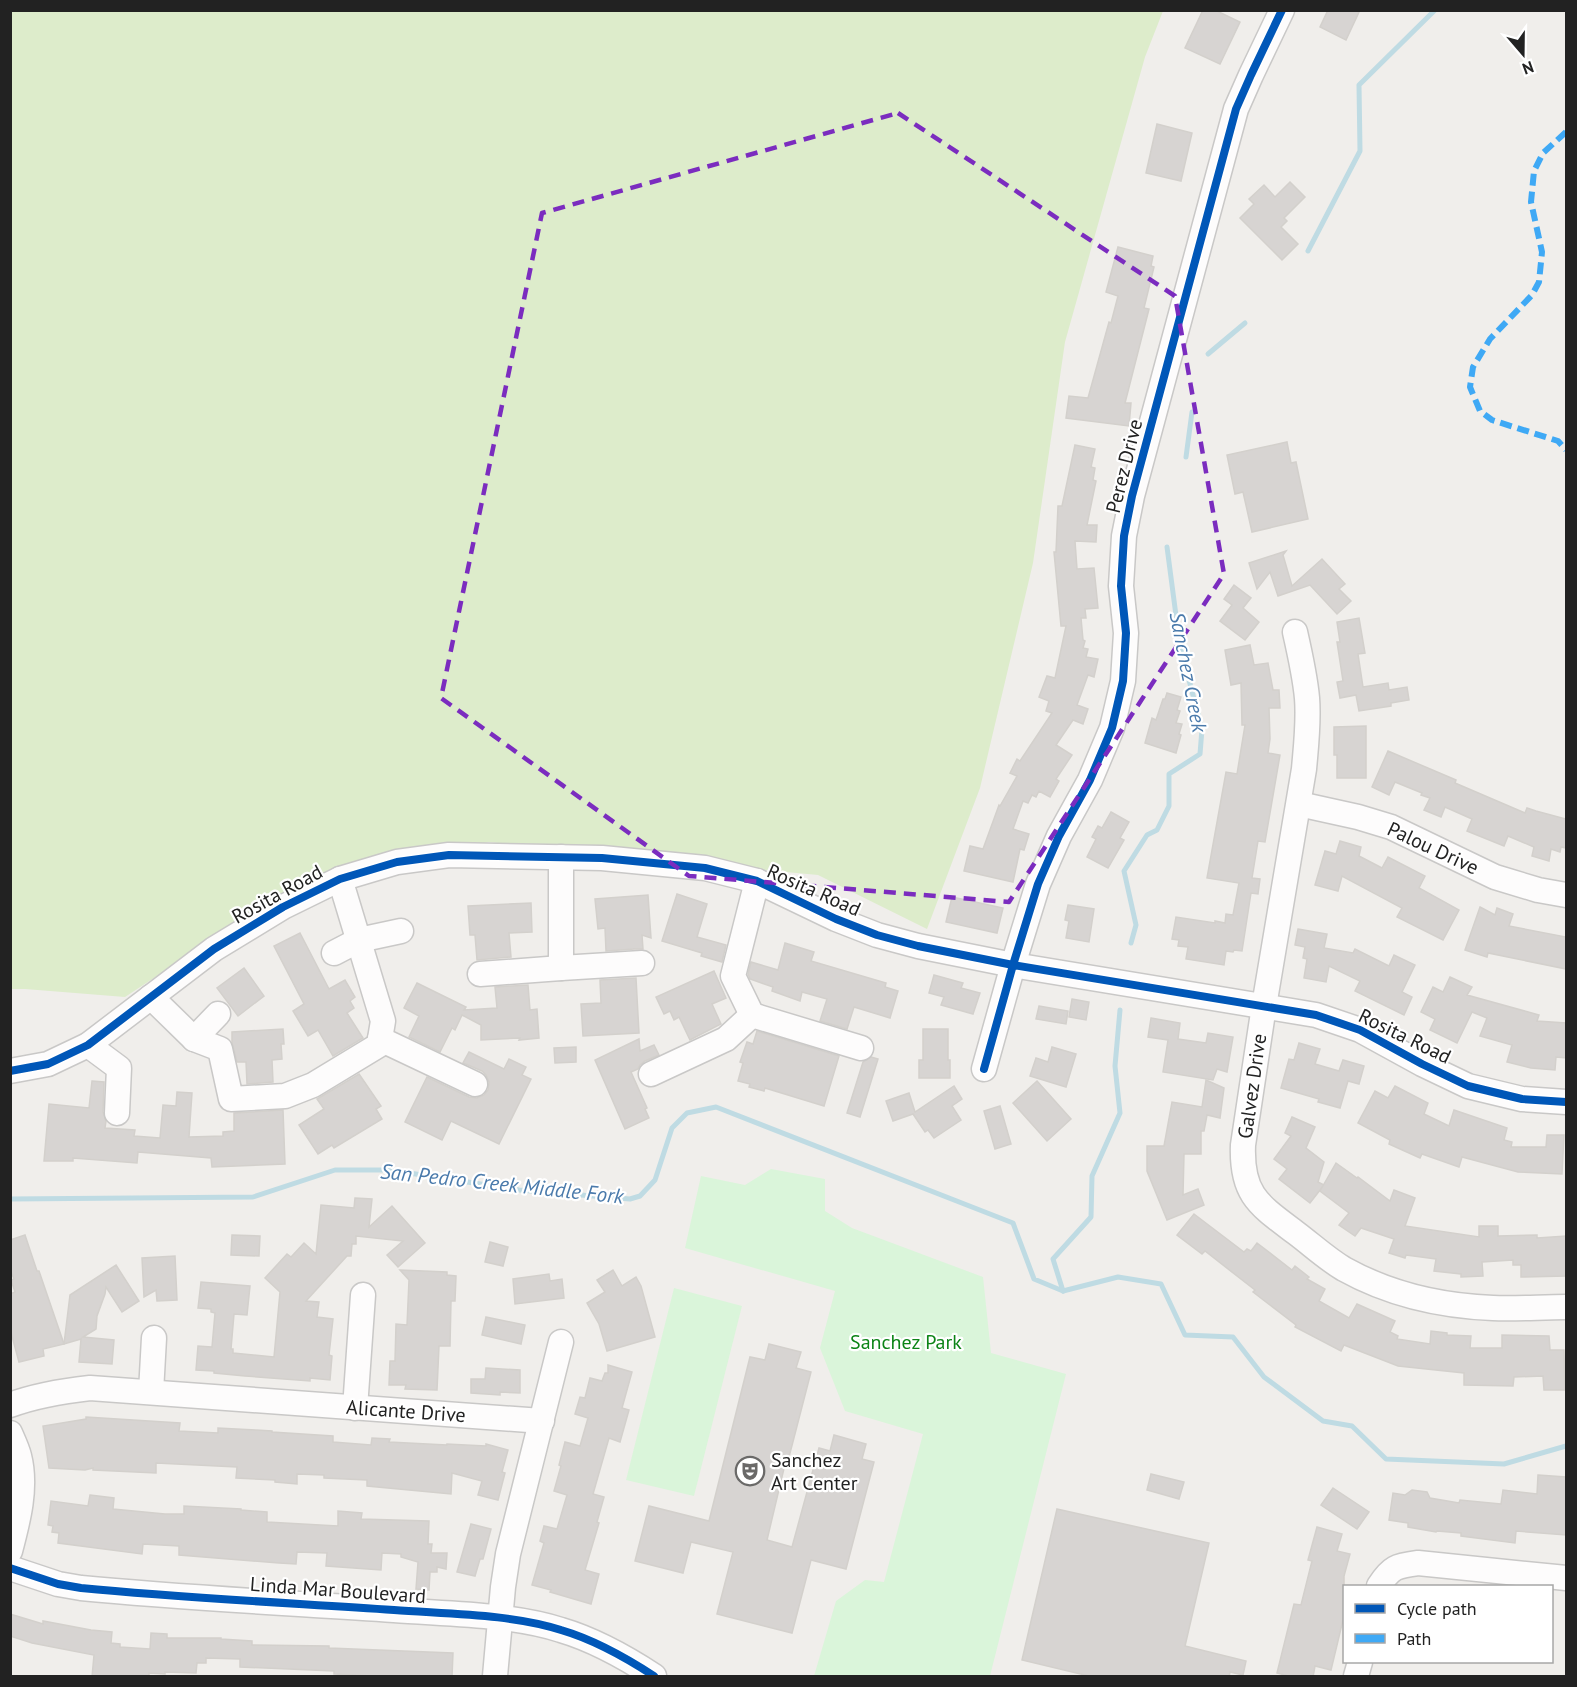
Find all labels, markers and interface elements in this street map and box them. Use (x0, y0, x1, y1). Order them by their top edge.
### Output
north arrow (1493, 24, 1553, 84)
text: N (1520, 57, 1536, 79)
street label: Perez Drive (1100, 416, 1148, 516)
water label: Sanchez Creek (1164, 609, 1214, 736)
street label: Palou Drive (1383, 816, 1483, 880)
street label: Rosita Road (227, 858, 327, 930)
street label: Rosita Road (763, 858, 865, 922)
street label: Rosita Road (1354, 1002, 1456, 1070)
street label: Galvez Drive (1232, 1032, 1272, 1140)
water label: San Pedro Creek Middle Fork (379, 1157, 626, 1210)
park label: Sanchez Park (850, 1329, 962, 1355)
street label: Alicante Drive (345, 1394, 467, 1428)
place label: Sanchez Art Center (771, 1447, 858, 1496)
theatre icon: Sanchez Art Center (734, 1455, 766, 1487)
street label: Linda Mar Boulevard (249, 1571, 427, 1609)
legend (1343, 1585, 1553, 1663)
text: Cycle path (1397, 1597, 1477, 1620)
text: Path (1397, 1627, 1431, 1650)

